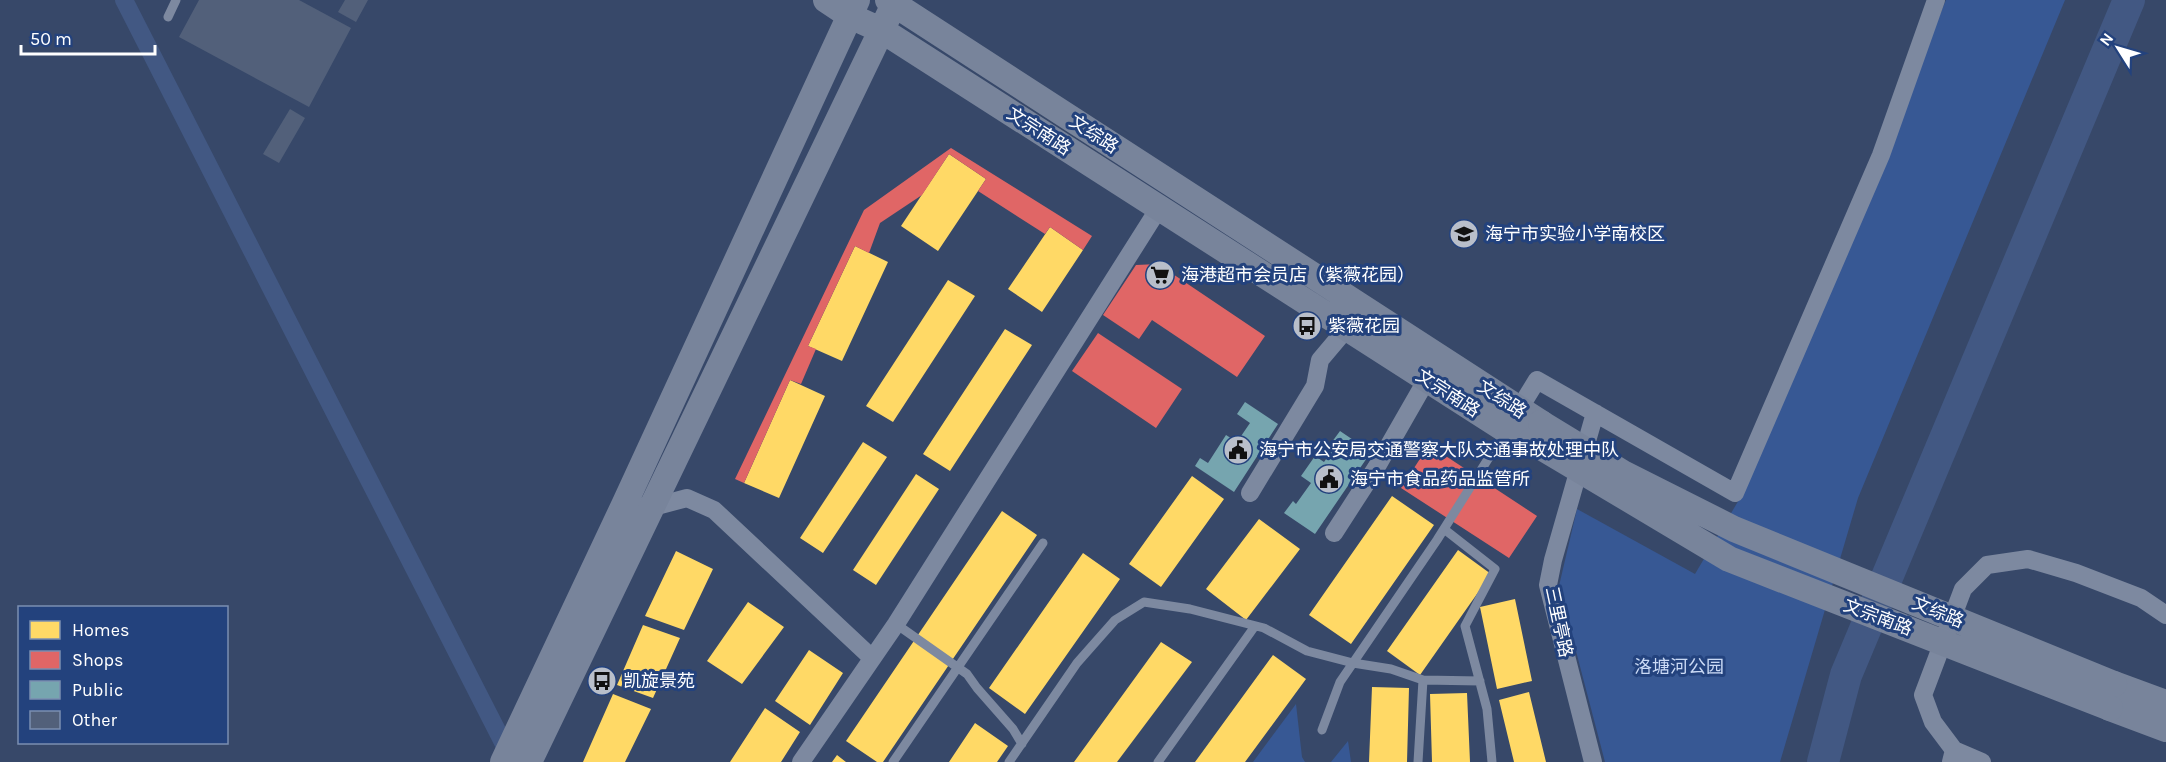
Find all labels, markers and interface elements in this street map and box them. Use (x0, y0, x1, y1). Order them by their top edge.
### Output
scale bar (21, 18, 154, 56)
north arrow (2088, 18, 2148, 78)
text: 50 m (30, 28, 72, 50)
text: N (2095, 29, 2117, 50)
street label: 文宗南路 (1003, 102, 1075, 160)
street label: 文综路 (1065, 110, 1123, 158)
school or university icon: 海宁市实验小学南校区 (1448, 218, 1480, 250)
place label: 海宁市实验小学南校区 (1485, 223, 1665, 245)
supermarket icon: 海港超市会员店（紫薇花园） (1144, 259, 1176, 291)
place label: 海港超市会员店（紫薇花园） (1181, 264, 1415, 286)
bus stop icon: 紫薇花园 (1291, 310, 1323, 342)
place label: 紫薇花园 (1328, 315, 1400, 337)
street label: 文宗南路 (1412, 364, 1484, 422)
street label: 文综路 (1473, 375, 1531, 423)
public building icon: 海宁市公安局交通警察大队交通事故处理中队 (1222, 434, 1254, 466)
place label: 海宁市公安局交通警察大队交通事故处理中队 (1259, 439, 1619, 461)
public building icon: 海宁市食品药品监管所 (1313, 463, 1345, 495)
place label: 海宁市食品药品监管所 (1350, 468, 1530, 490)
street label: 三里亭路 (1541, 584, 1577, 660)
street label: 文综路 (1909, 592, 1967, 632)
street label: 文宗南路 (1840, 594, 1916, 640)
legend (18, 606, 228, 744)
text: Homes (72, 619, 129, 641)
text: Shops (72, 649, 124, 671)
park label: 洛塘河公园 (1634, 656, 1724, 678)
bus stop icon: 凯旋景苑 (586, 665, 618, 697)
place label: 凯旋景苑 (623, 670, 695, 692)
text: Public (72, 679, 123, 701)
text: Other (72, 709, 117, 731)

